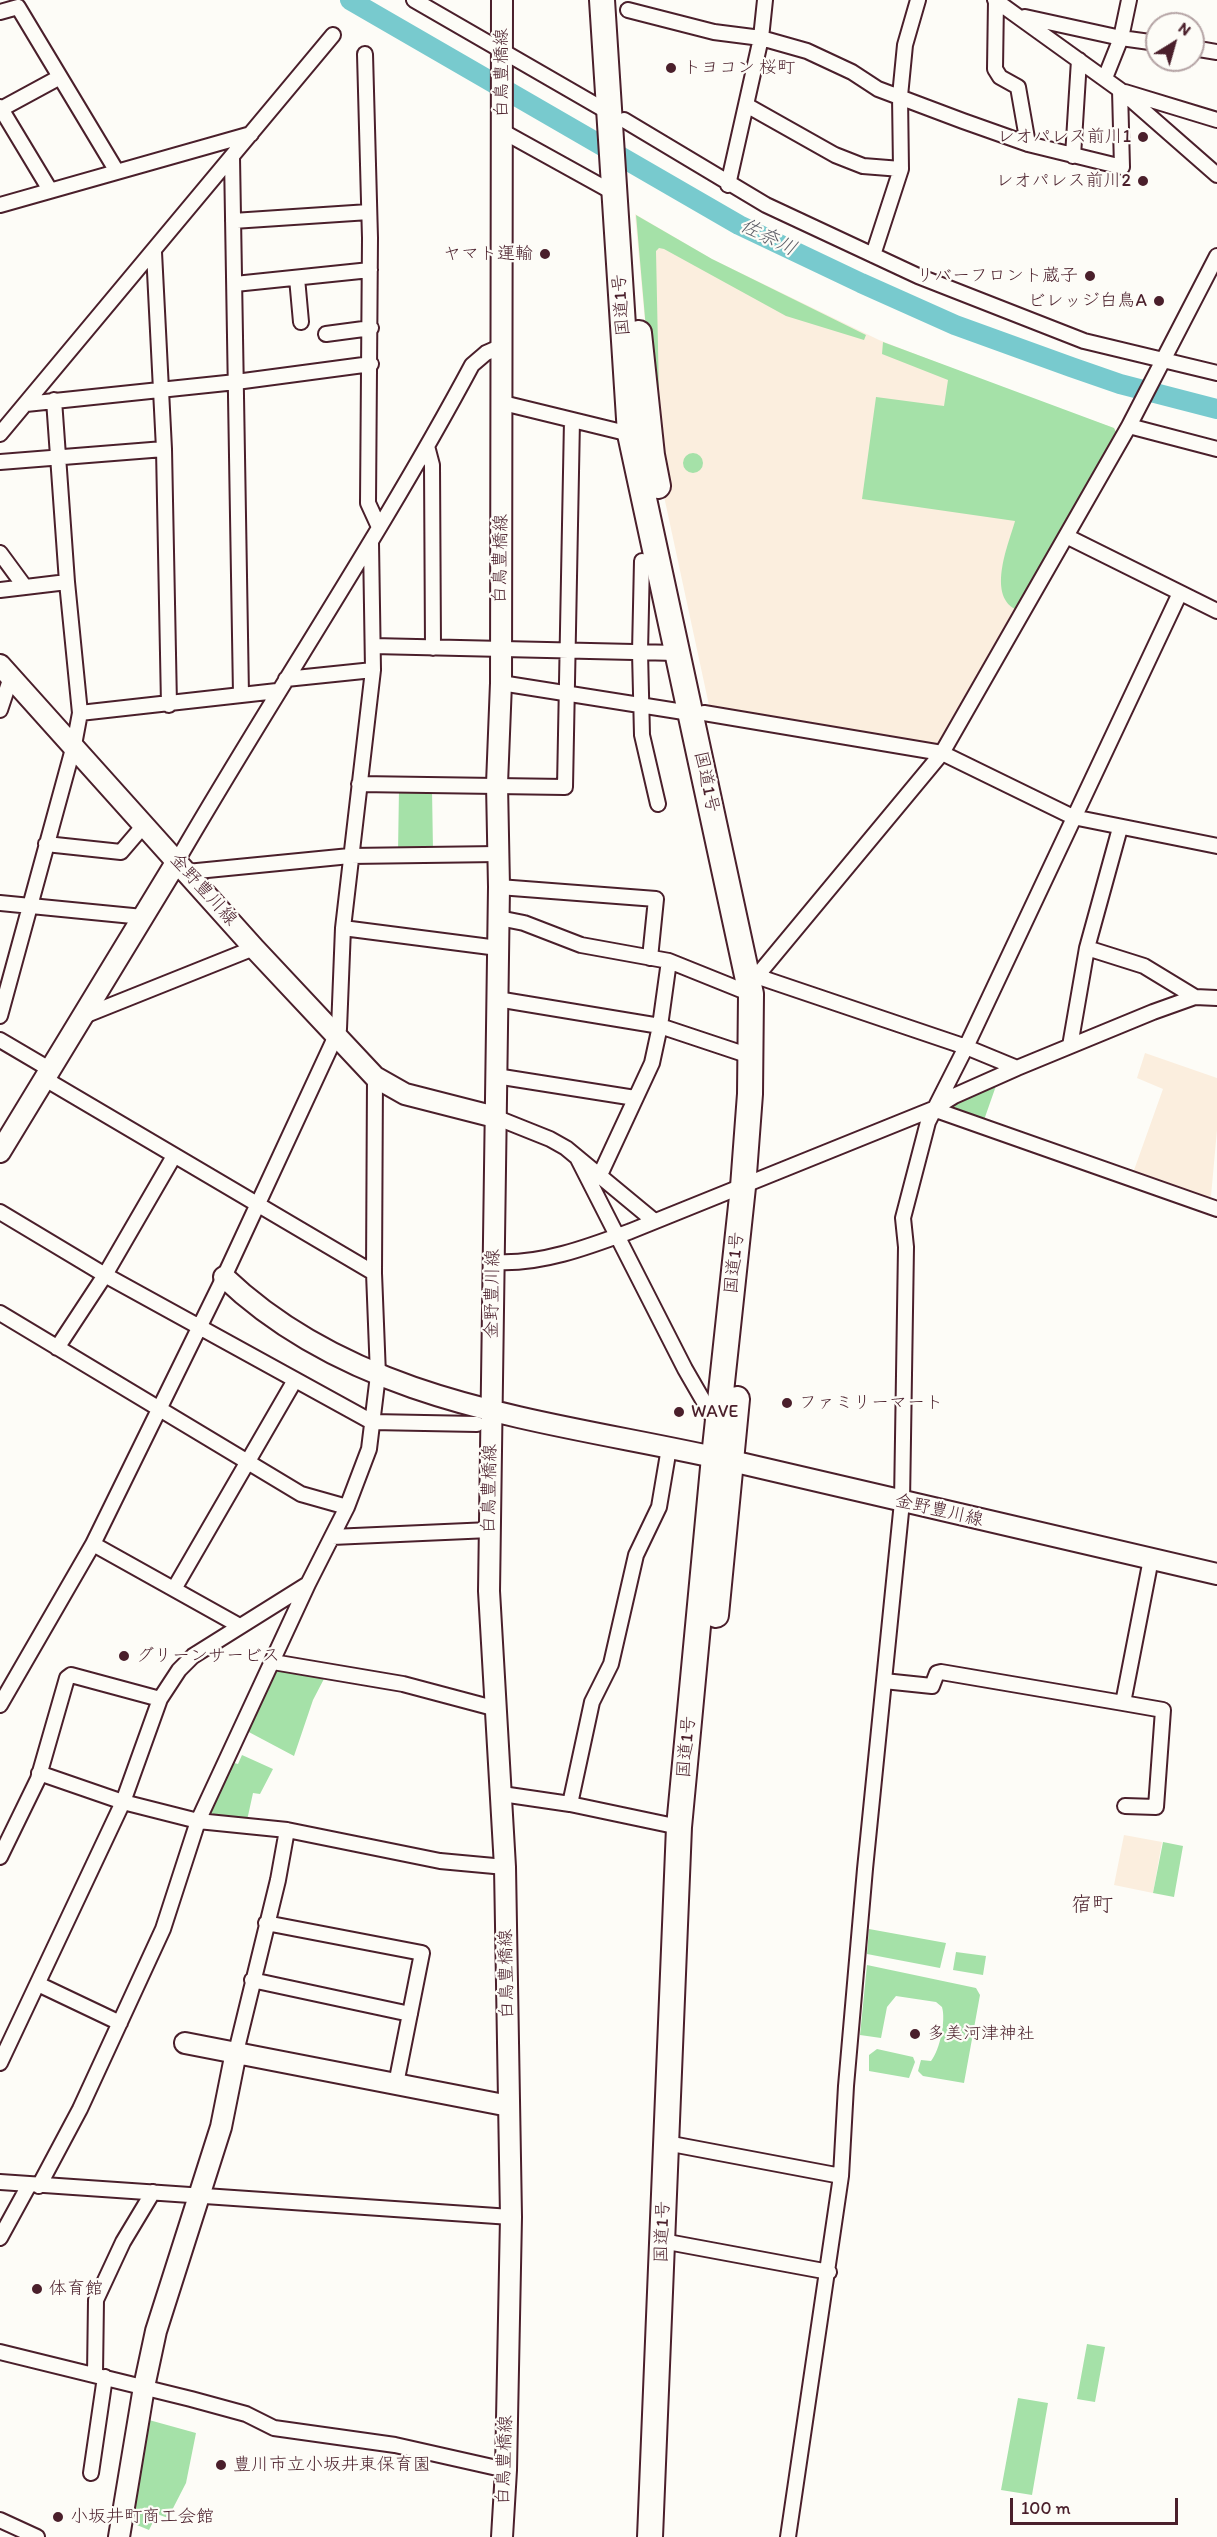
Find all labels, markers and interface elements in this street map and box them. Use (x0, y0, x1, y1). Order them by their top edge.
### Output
north arrow (1145, 12, 1205, 72)
text: N (1175, 18, 1195, 40)
street label: 白鳥豊橋線 (491, 28, 513, 118)
place label: トヨコン 桜町 (683, 57, 795, 79)
marker: トヨコン 桜町 (664, 61, 678, 75)
place label: レオパレス前川1 (997, 126, 1131, 148)
marker: レオパレス前川1 (1136, 130, 1150, 144)
place label: レオパレス前川2 (996, 170, 1131, 192)
marker: レオパレス前川2 (1136, 174, 1150, 188)
water label: 佐奈川 (736, 214, 800, 262)
place label: ヤマト運輸 (443, 243, 533, 265)
marker: ヤマト運輸 (538, 247, 552, 261)
place label: リバーフロント蔵子 (916, 265, 1078, 287)
marker: リバーフロント蔵子 (1083, 269, 1097, 283)
street label: 国道1号 (609, 273, 635, 337)
place label: ビレッジ白鳥A (1027, 290, 1147, 312)
marker: ビレッジ白鳥A (1152, 294, 1166, 308)
street label: 白鳥豊橋線 (489, 514, 513, 604)
street label: 国道1号 (689, 749, 723, 815)
street label: 金野豊川線 (165, 849, 241, 931)
street label: 国道1号 (721, 1231, 749, 1295)
street label: 金野豊川線 (481, 1249, 505, 1339)
place label: ファミリーマート (799, 1392, 943, 1414)
marker: ファミリーマート (780, 1396, 794, 1410)
place label: WAVE (691, 1401, 738, 1423)
marker: WAVE (672, 1405, 686, 1419)
street label: 白鳥豊橋線 (478, 1444, 502, 1534)
street label: 金野豊川線 (893, 1490, 985, 1532)
place label: グリーンサービス (136, 1645, 280, 1667)
marker: グリーンサービス (117, 1649, 131, 1663)
street label: 国道1号 (674, 1715, 700, 1779)
district label: 宿町 (1071, 1893, 1113, 1919)
street label: 白鳥豊橋線 (495, 1929, 519, 2019)
place label: 多美河津神社 (927, 2023, 1035, 2045)
marker: 多美河津神社 (908, 2027, 922, 2041)
street label: 国道1号 (651, 2200, 675, 2264)
place label: 体育館 (49, 2278, 103, 2300)
marker: 体育館 (30, 2282, 44, 2296)
street label: 白鳥豊橋線 (493, 2415, 517, 2505)
place label: 豊川市立小坂井東保育園 (233, 2454, 431, 2476)
marker: 豊川市立小坂井東保育園 (214, 2458, 228, 2472)
scale bar (1013, 2486, 1181, 2524)
text: 100 m (1021, 2497, 1071, 2519)
place label: 小坂井町商工会館 (70, 2506, 214, 2528)
marker: 小坂井町商工会館 (51, 2510, 65, 2524)

